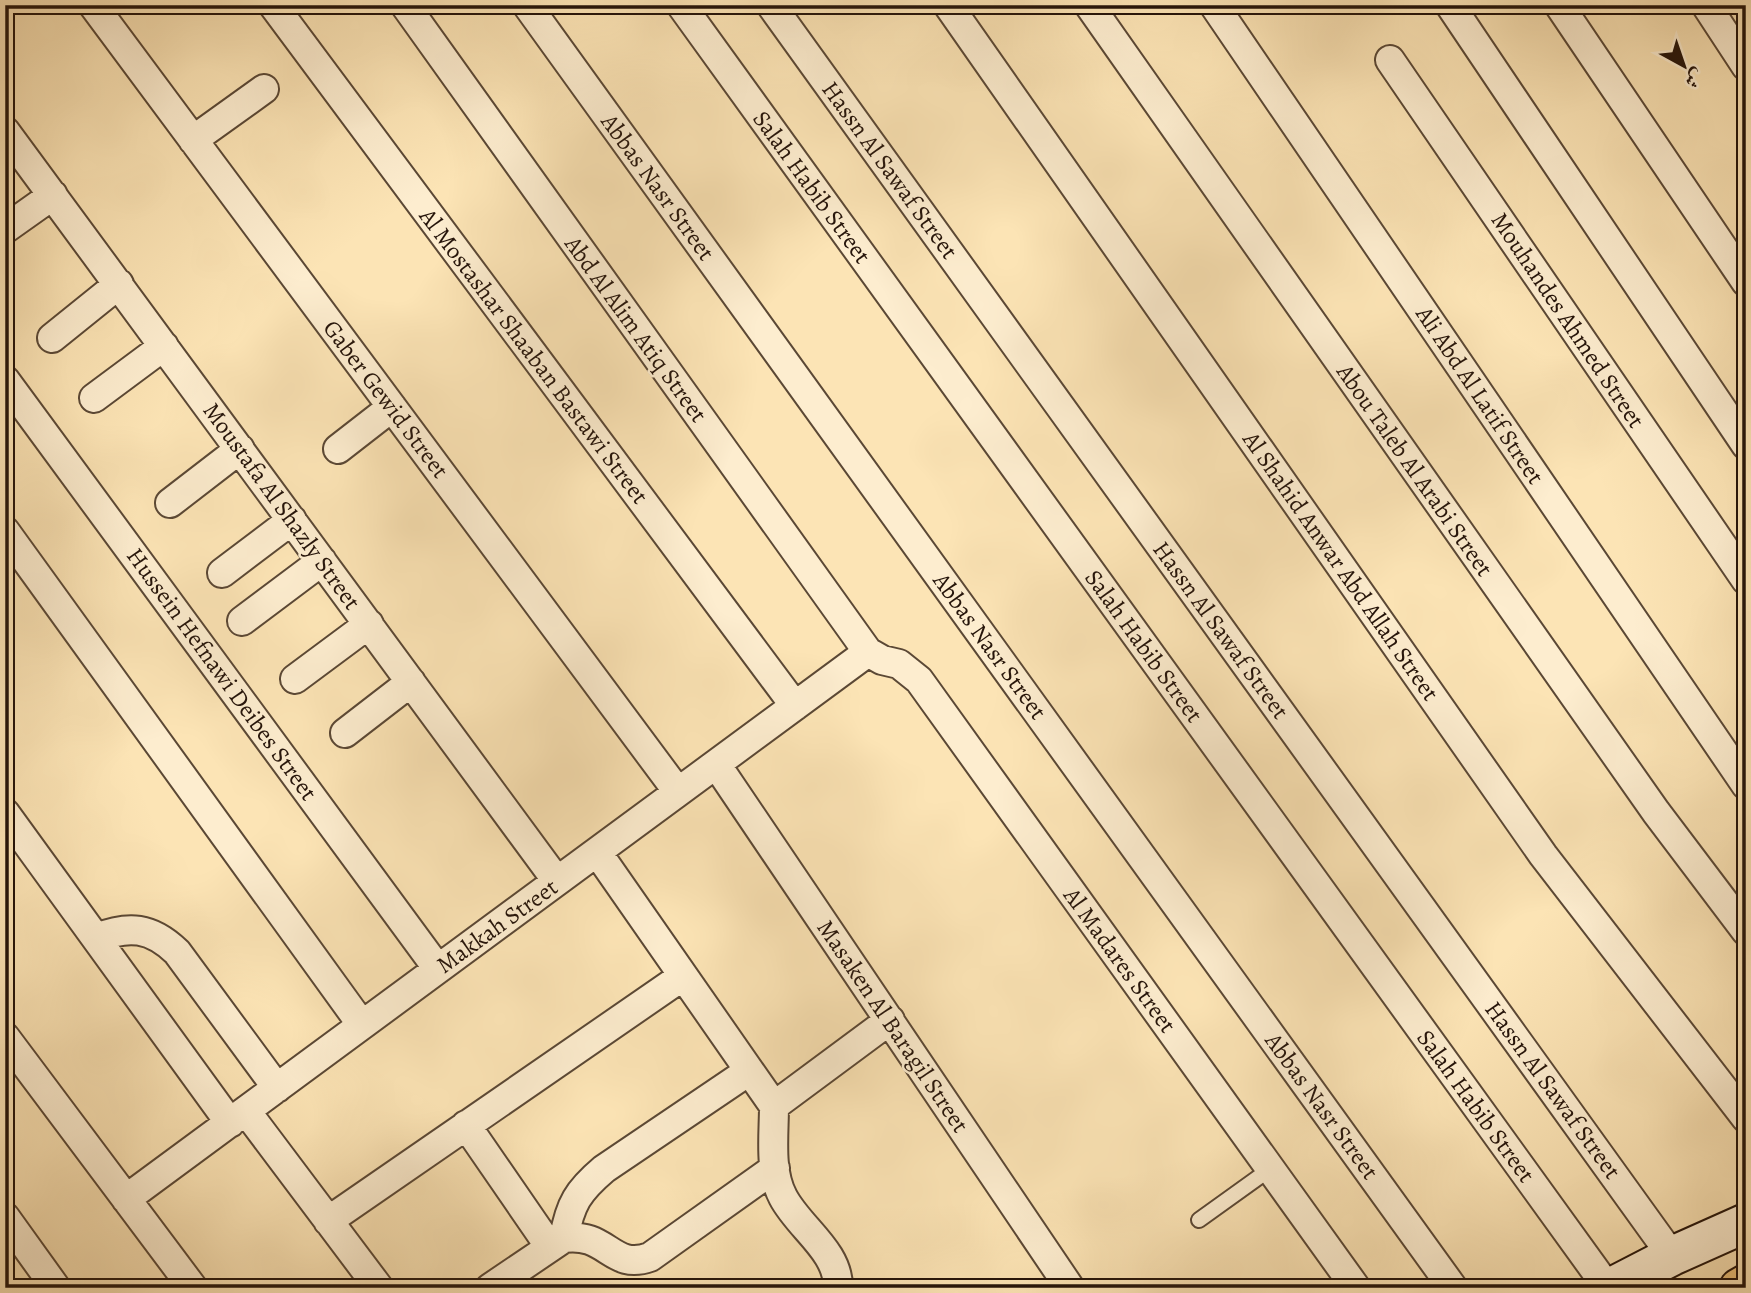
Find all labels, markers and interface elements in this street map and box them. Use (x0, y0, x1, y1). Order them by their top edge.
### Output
north arrow (1650, 32, 1720, 102)
text: ش (1679, 62, 1710, 94)
street label: Hassn Al Sawaf Street (815, 75, 965, 265)
street label: Salah Habib Street (746, 104, 878, 270)
street label: Abbas Nasr Street (593, 106, 722, 267)
street label: Al Mostashar Shaaban Bastawi Street (412, 201, 656, 510)
street label: Mouhandes Ahmed Street (1484, 206, 1652, 434)
street label: Abd Al Alim Atiq Street (557, 228, 715, 429)
street label: Ali Abd Al Latif Street (1408, 299, 1552, 490)
street label: Gaber Gewid Street (316, 313, 456, 485)
street label: Abou Taleb Al Arabi Street (1329, 357, 1501, 583)
street label: Moustafa Al Shazly Street (196, 396, 368, 616)
street label: Al Shahid Anwar Abd Allah Street (1235, 424, 1447, 707)
street label: Hassn Al Sawaf Street (1146, 535, 1296, 725)
street label: Hussein Hefnawi Deibes Street (119, 541, 325, 807)
street label: Salah Habib Street (1078, 563, 1210, 729)
street label: Abbas Nasr Street (925, 565, 1054, 726)
street label: Makkah Street (430, 871, 564, 981)
street label: Al Madares Street (1056, 880, 1184, 1039)
street label: Masaken Al Baragil Street (810, 913, 976, 1139)
street label: Hassn Al Sawaf Street (1478, 995, 1628, 1185)
street label: Salah Habib Street (1410, 1023, 1542, 1189)
street label: Abbas Nasr Street (1257, 1025, 1386, 1186)

